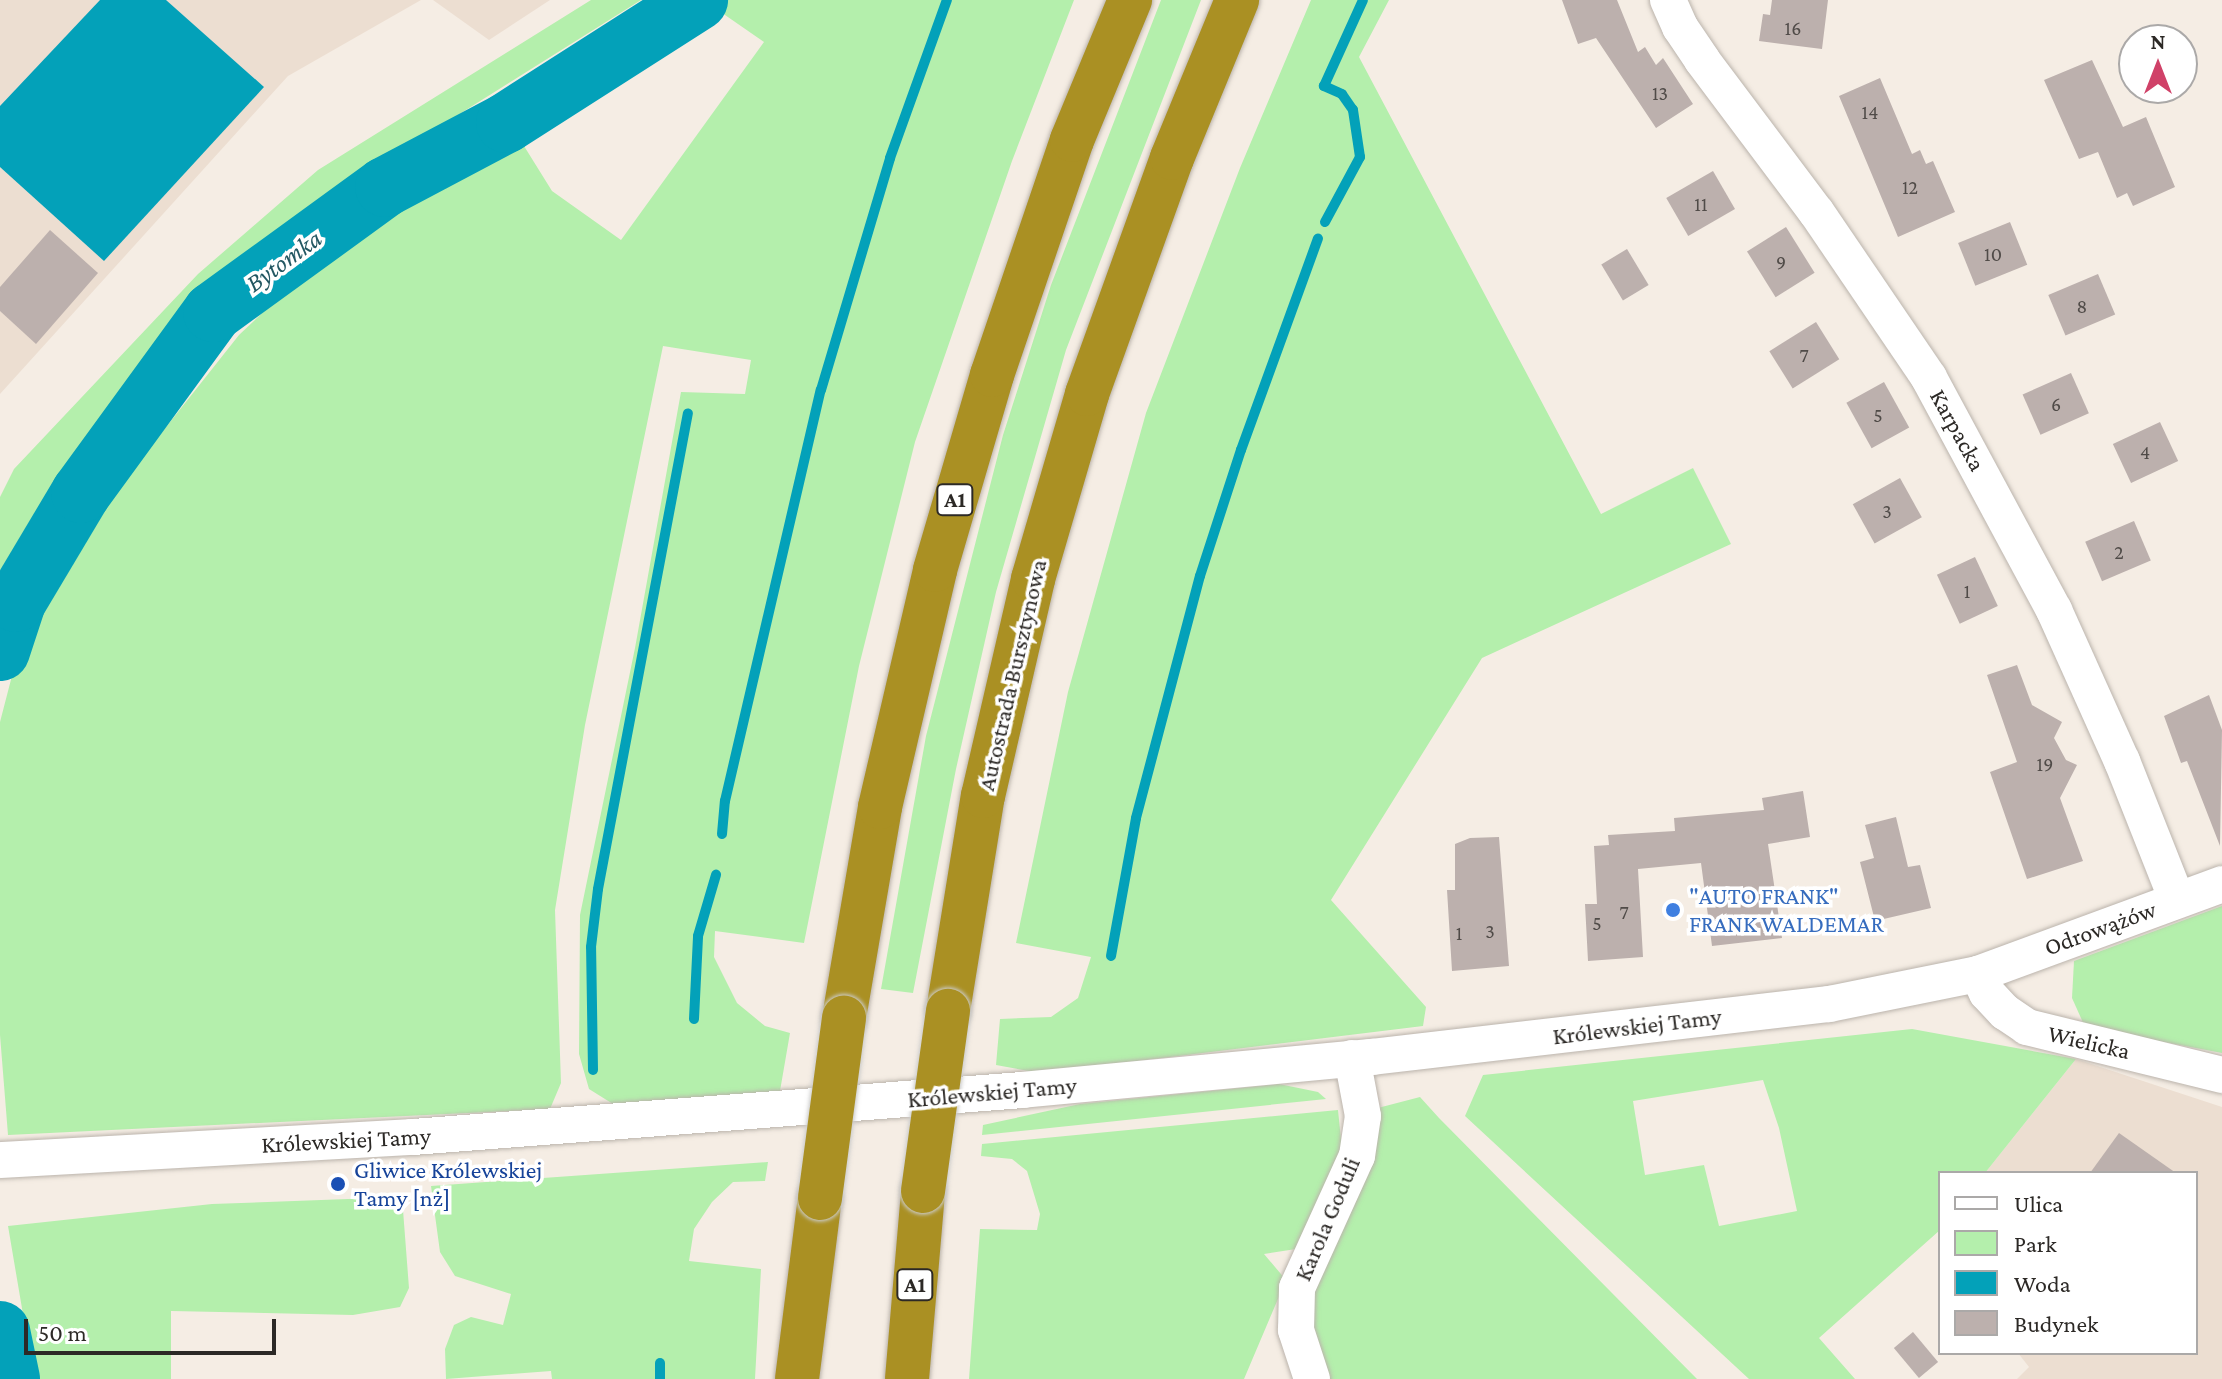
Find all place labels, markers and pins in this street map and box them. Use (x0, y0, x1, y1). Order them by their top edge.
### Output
place label: "AUTO FRANK" FRANK WALDEMAR (1689, 882, 1884, 938)
marker: "AUTO FRANK" FRANK WALDEMAR (1664, 901, 1682, 919)
place label: Gliwice Królewskiej Tamy [nż] (354, 1156, 542, 1212)
marker: Gliwice Królewskiej Tamy [nż] (329, 1175, 347, 1193)

